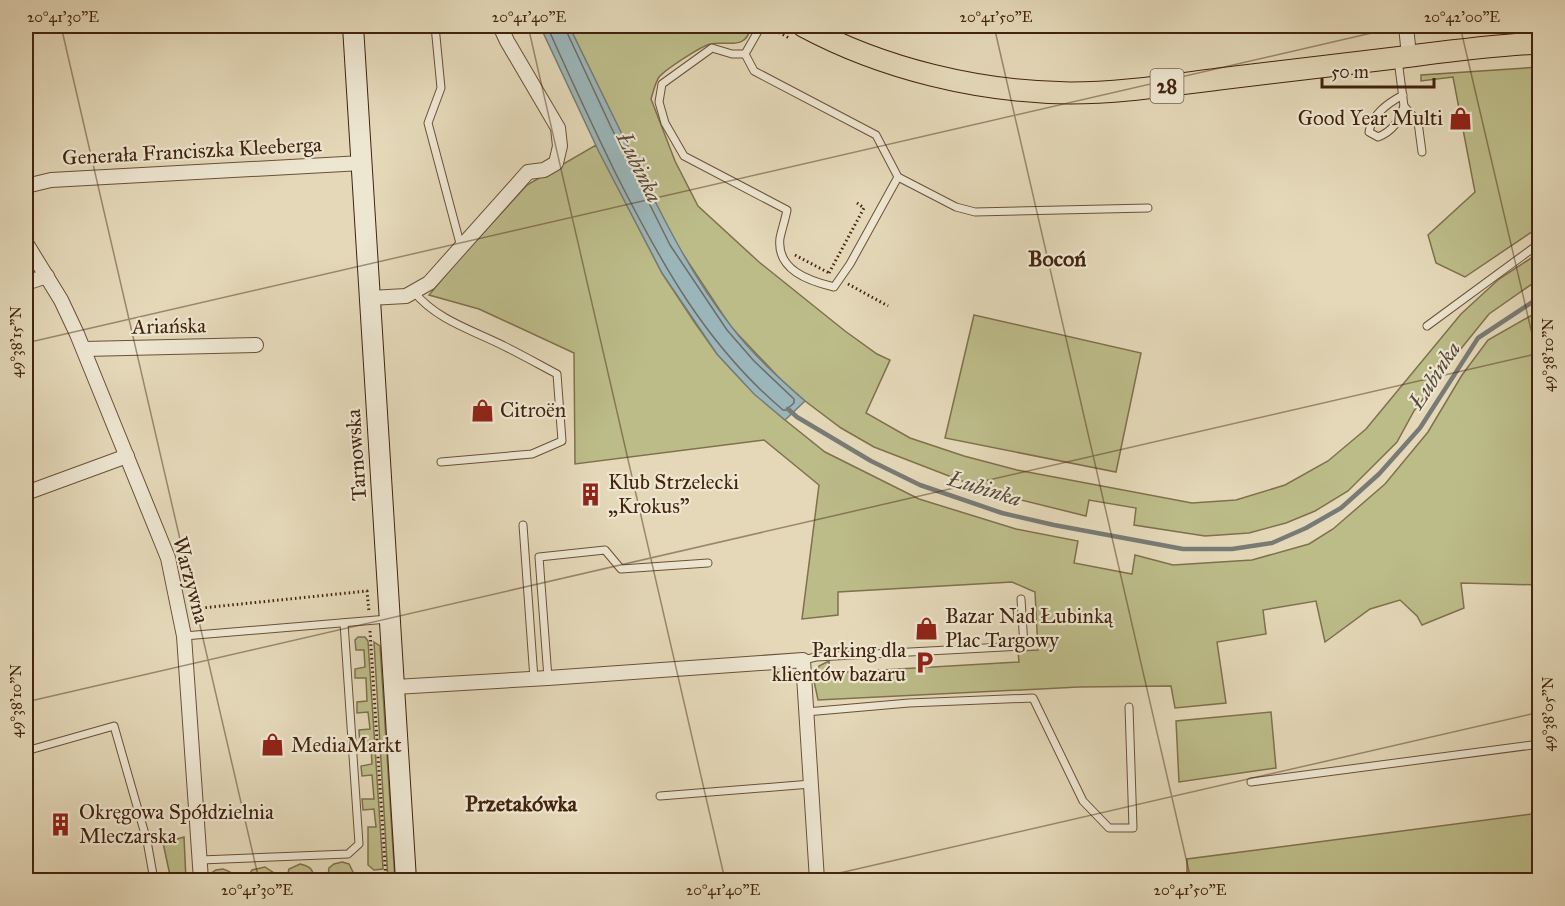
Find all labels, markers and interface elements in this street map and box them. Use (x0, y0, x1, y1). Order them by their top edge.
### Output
text: 20°41'30"E (27, 8, 99, 26)
text: 20°41'40"E (492, 8, 566, 26)
text: 20°41'50"E (959, 8, 1033, 26)
text: 20°42'00"E (1424, 8, 1500, 26)
scale bar (1322, 51, 1434, 89)
text: 50 m (1331, 61, 1369, 83)
road number: 28 (1150, 69, 1184, 103)
place label: Good Year Multi (1298, 105, 1443, 131)
shop icon: Good Year Multi (1448, 105, 1474, 131)
water label: Łubinka (611, 127, 668, 207)
street label: Generała Franciszka Kleeberga (62, 131, 323, 171)
district label: Bocoń (1028, 245, 1086, 272)
text: 49°38'15"N (7, 306, 25, 378)
street label: Ariańska (131, 312, 206, 340)
text: 49°38'10"N (1539, 318, 1557, 392)
water label: Łubinka (1402, 336, 1466, 415)
shop icon: Citroën (469, 397, 495, 423)
place label: Citroën (500, 397, 566, 423)
street label: Tarnowska (340, 408, 372, 502)
water label: Łubinka (944, 464, 1025, 512)
place label: Klub Strzelecki „Krokus” (608, 469, 739, 519)
building icon: Klub Strzelecki „Krokus” (577, 481, 603, 507)
street label: Warzywna (167, 534, 215, 627)
place label: Bazar Nad Łubinką Plac Targowy (945, 603, 1114, 653)
shop icon: Bazar Nad Łubinką Plac Targowy (914, 615, 940, 641)
place label: Parking dla klientów bazaru (772, 637, 906, 687)
parking icon: Parking dla klientów bazaru (911, 649, 937, 675)
text: 49°38'10"N (7, 664, 25, 738)
text: 49°38'05"N (1539, 676, 1557, 751)
shop icon: MediaMarkt (260, 732, 286, 758)
place label: MediaMarkt (291, 732, 402, 758)
district label: Przetakówka (465, 790, 578, 817)
place label: Okręgowa Spółdzielnia Mleczarska (79, 799, 274, 849)
building icon: Okręgowa Spółdzielnia Mleczarska (48, 811, 74, 837)
text: 20°41'30"E (221, 881, 293, 899)
text: 20°41'40"E (686, 881, 760, 899)
text: 20°41'50"E (1153, 881, 1227, 899)

